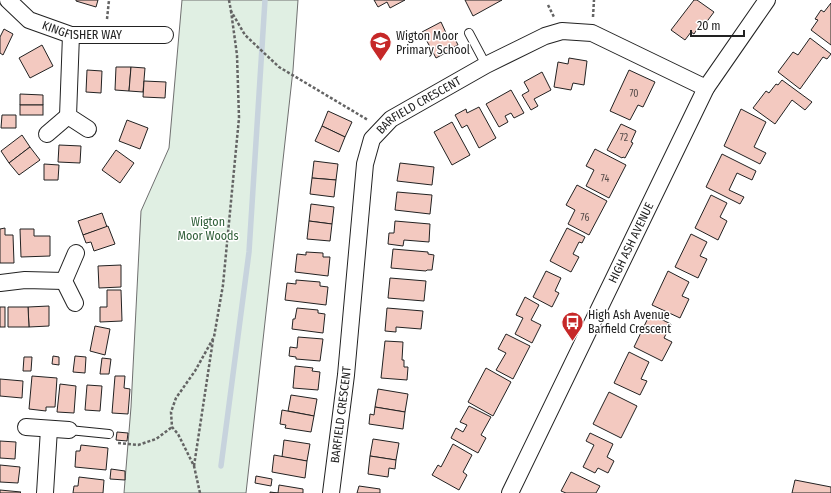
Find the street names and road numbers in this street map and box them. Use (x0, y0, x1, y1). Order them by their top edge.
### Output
street label: KINGFISHER WAY (40, 18, 122, 42)
street label: BARFIELD CRESCENT (374, 74, 464, 137)
street label: HIGH ASH AVENUE (606, 200, 657, 285)
street label: BARFIELD CRESCENT (328, 365, 354, 464)

